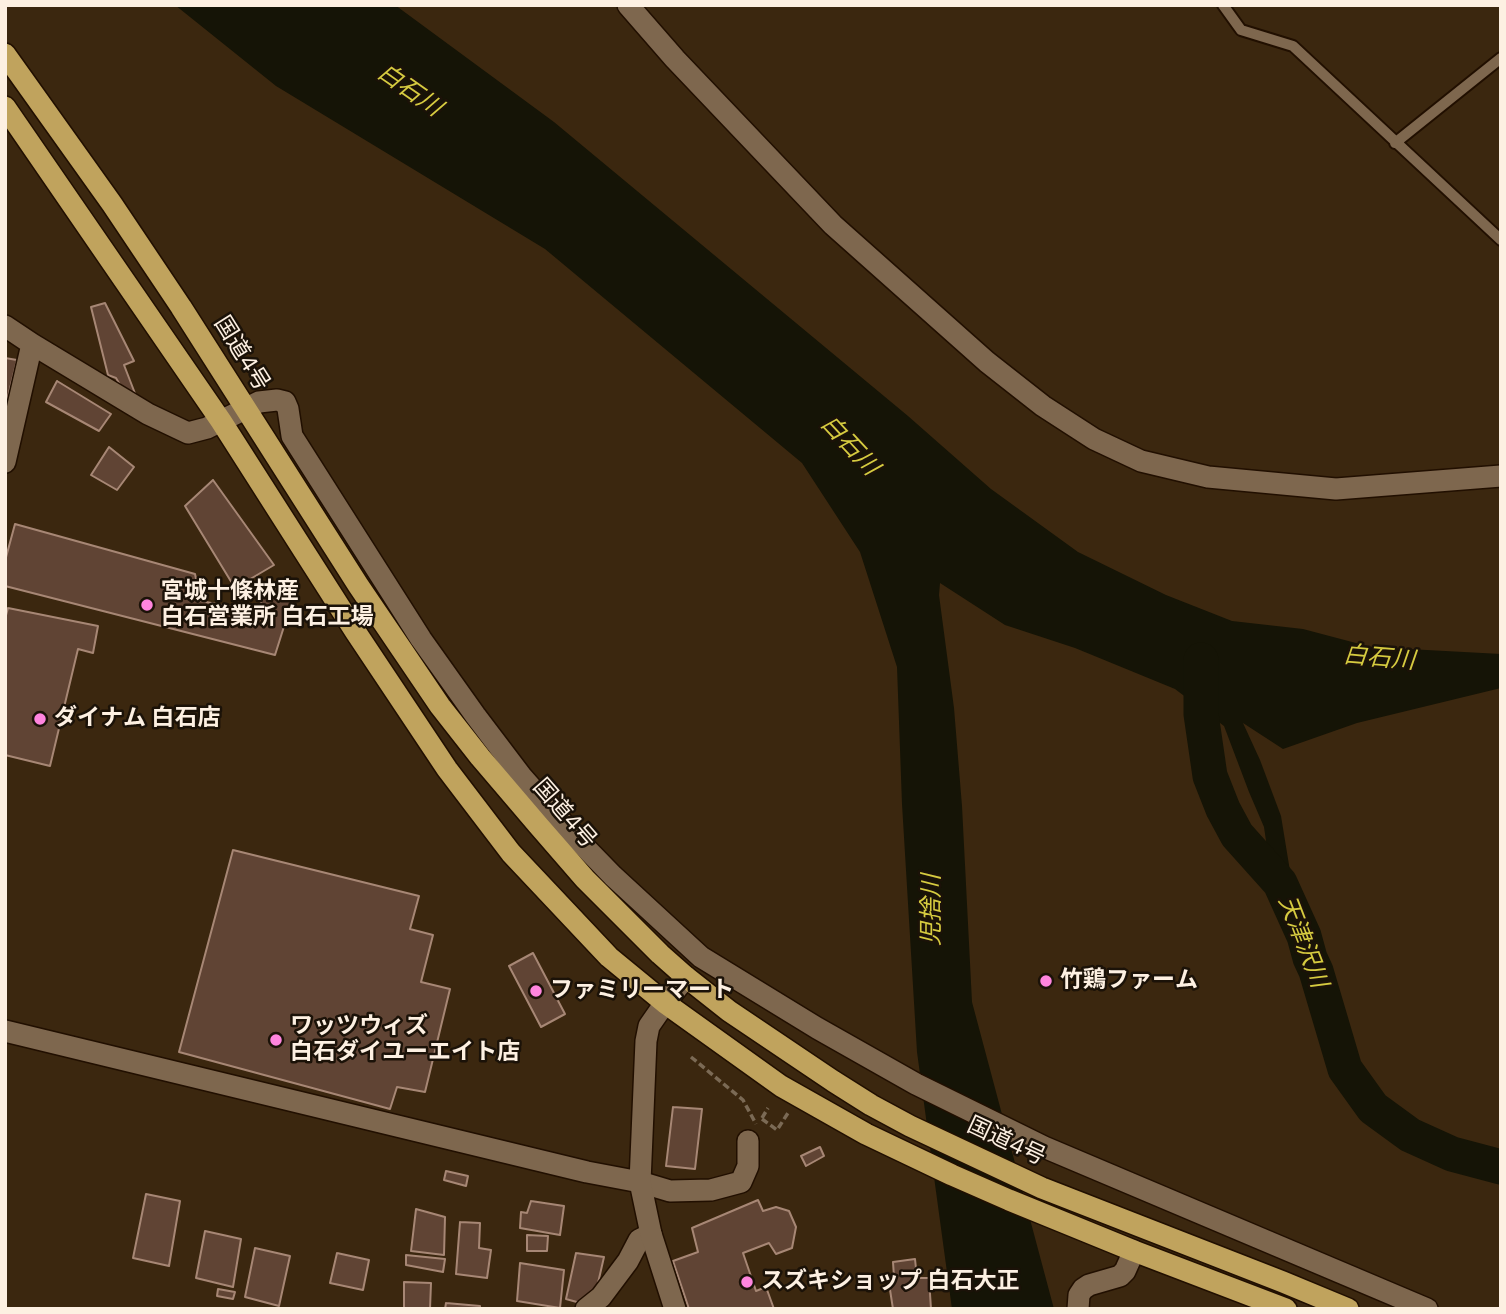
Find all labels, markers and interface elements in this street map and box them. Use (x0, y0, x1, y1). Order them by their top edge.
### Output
water label: 白石川 (371, 59, 447, 123)
street label: 国道4号 (207, 312, 275, 396)
water label: 白石川 (814, 410, 884, 482)
place label: 宮城十條林産 白石営業所 白石工場 (161, 578, 373, 632)
marker: 宮城十條林産 白石営業所 白石工場 (139, 597, 155, 613)
water label: 白石川 (1342, 642, 1416, 676)
place label: ダイナム 白石店 (54, 705, 220, 733)
marker: ダイナム 白石店 (32, 711, 48, 727)
street label: 国道4号 (526, 774, 602, 854)
water label: 児捨川 (919, 874, 947, 946)
water label: 天津沢川 (1271, 892, 1333, 992)
place label: 竹鶏ファーム (1060, 967, 1198, 995)
marker: 竹鶏ファーム (1038, 973, 1054, 989)
place label: ファミリーマート (550, 977, 734, 1005)
marker: ファミリーマート (528, 983, 544, 999)
place label: ワッツウィズ 白石ダイユーエイト店 (290, 1013, 520, 1067)
marker: ワッツウィズ 白石ダイユーエイト店 (268, 1032, 284, 1048)
street label: 国道4号 (963, 1112, 1049, 1172)
place label: スズキショップ 白石大正 (761, 1268, 1019, 1296)
marker: スズキショップ 白石大正 (739, 1274, 755, 1290)

